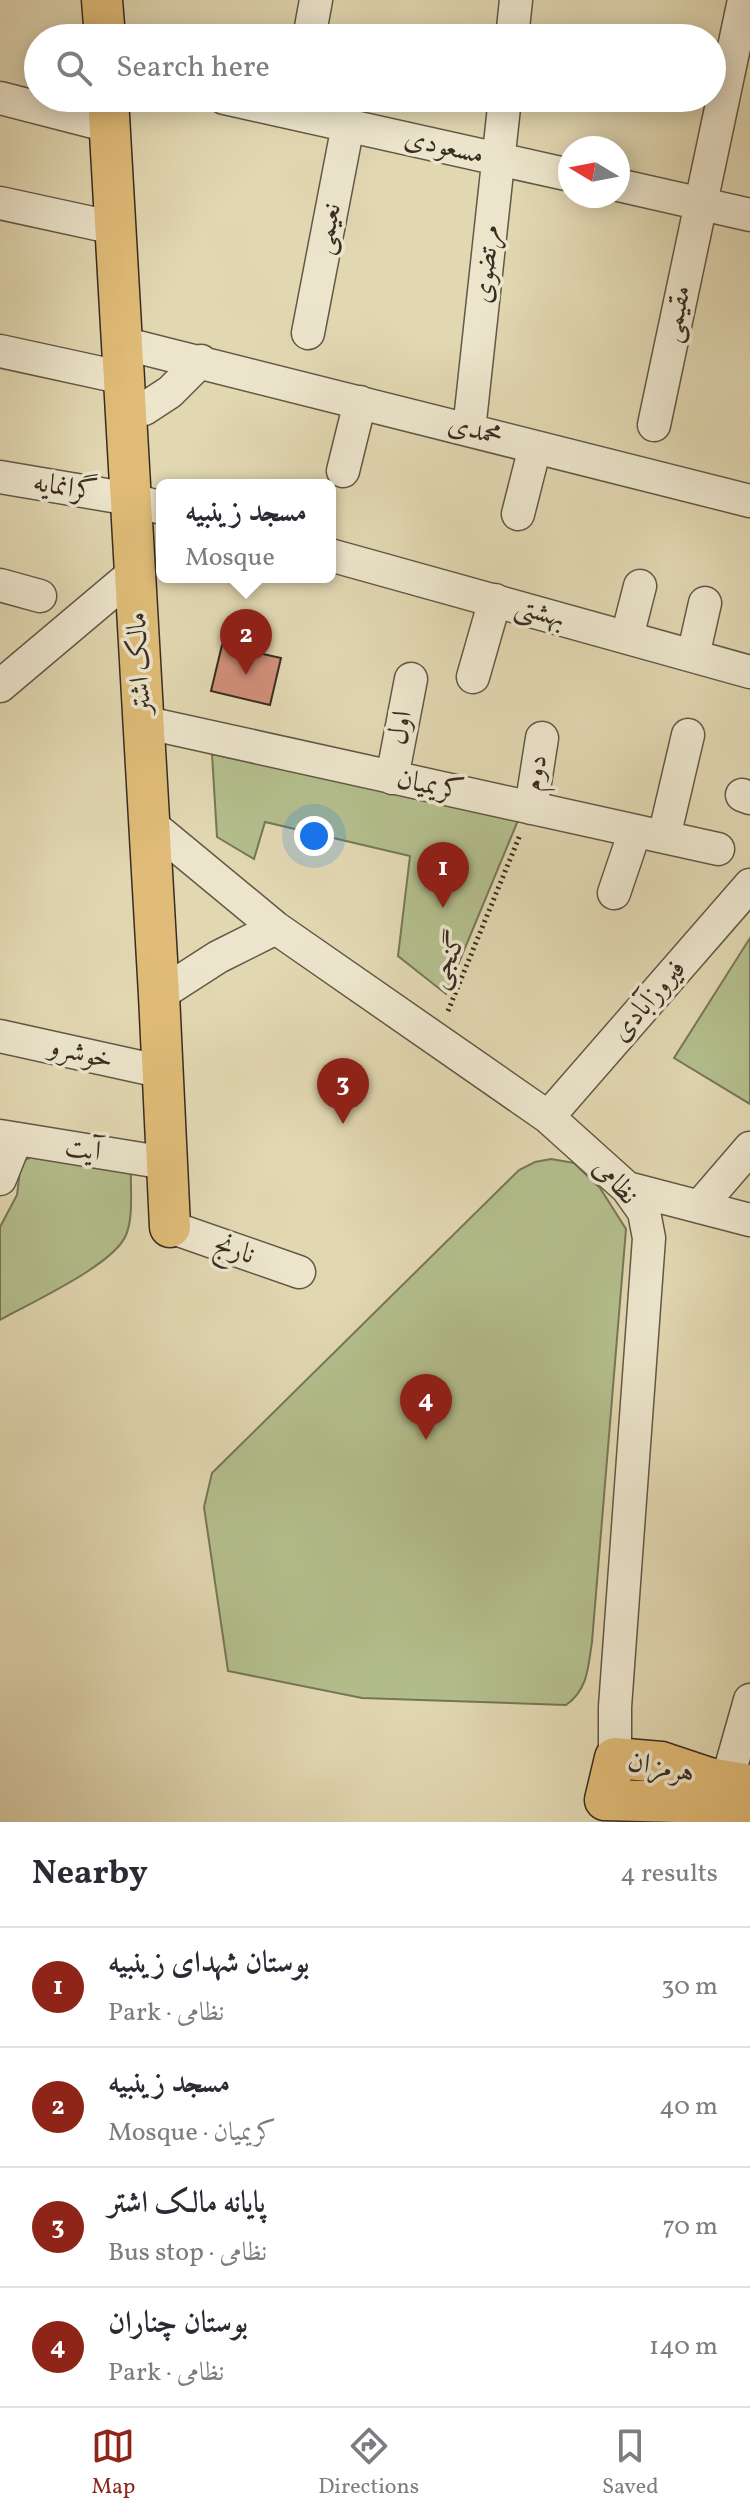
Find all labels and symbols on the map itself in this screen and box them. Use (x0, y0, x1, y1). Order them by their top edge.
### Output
street label: مسعودی (400, 119, 488, 175)
north arrow (558, 136, 630, 208)
street label: نعیمی (304, 200, 352, 258)
street label: مرتضوی (463, 222, 511, 306)
street label: مقیمی (652, 282, 702, 346)
street label: محمدی (444, 405, 506, 457)
street label: گرانمایه (30, 462, 100, 513)
street label: بهشتی (510, 587, 570, 639)
pin: 2 (220, 609, 272, 675)
street label: مالک اشتر (118, 611, 162, 718)
street label: اول (379, 708, 423, 748)
street label: دوم (514, 752, 561, 795)
street label: کریمیان (393, 760, 467, 812)
your location (294, 816, 334, 856)
pin: 1 (417, 842, 469, 908)
street label: گنجی (419, 925, 477, 995)
street label: فیروزآبادی (602, 951, 696, 1051)
street label: خوشرو (42, 1027, 117, 1080)
pin: 3 (317, 1058, 369, 1124)
street label: آیت (62, 1128, 107, 1173)
street label: نظامی (583, 1150, 647, 1214)
street label: نارنج (207, 1225, 260, 1278)
pin: 4 (400, 1374, 452, 1440)
street label: هرمزان (624, 1742, 698, 1794)

